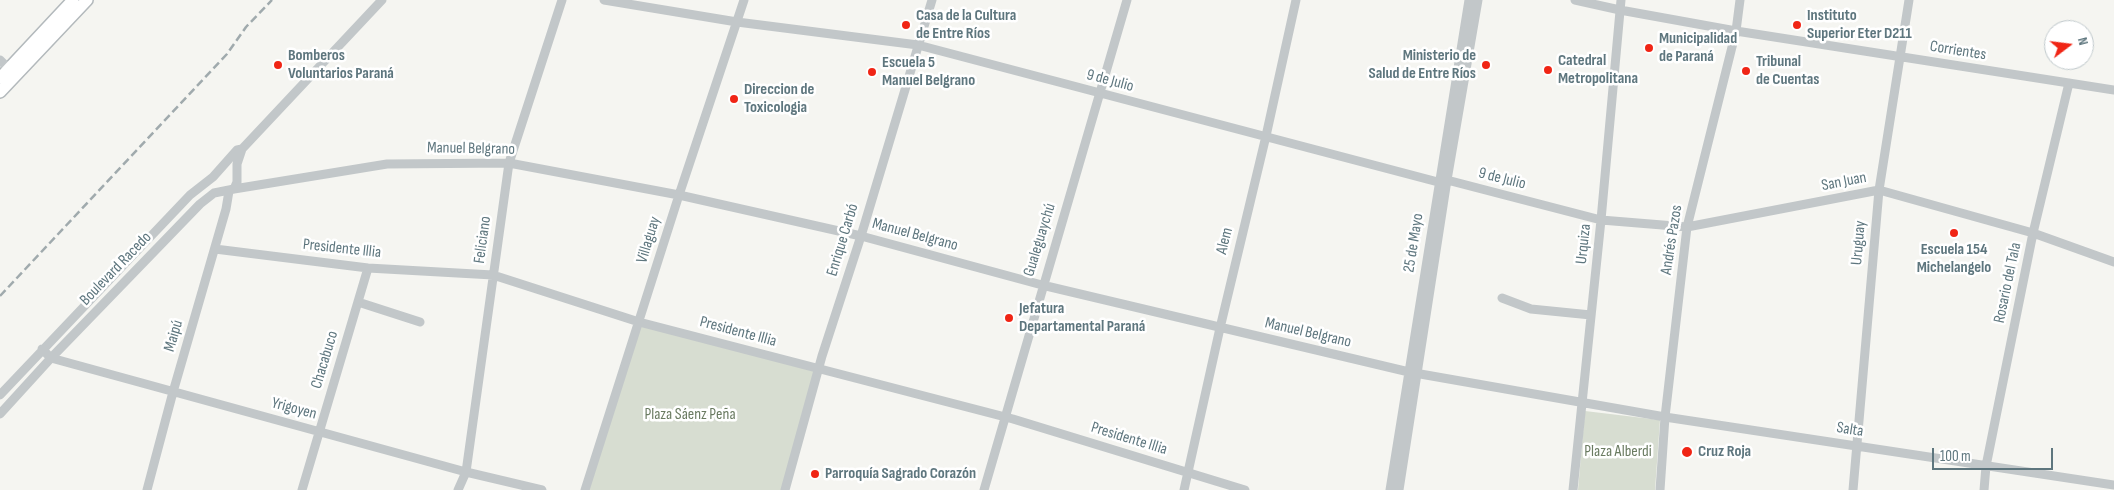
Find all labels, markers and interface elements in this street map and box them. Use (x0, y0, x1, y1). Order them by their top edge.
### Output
place label: Casa de la Cultura de Entre Ríos (916, 6, 1016, 44)
place label: Instituto Superior Eter D211 (1807, 6, 1912, 44)
marker: Casa de la Cultura de Entre Ríos (900, 19, 912, 31)
marker: Instituto Superior Eter D211 (1791, 19, 1803, 31)
north arrow (2044, 20, 2094, 70)
place label: Municipalidad de Paraná (1659, 29, 1737, 67)
text: N (2074, 35, 2092, 47)
street label: Corrientes (1928, 37, 1988, 65)
marker: Municipalidad de Paraná (1643, 42, 1655, 54)
place label: Bomberos Voluntarios Paraná (288, 46, 394, 84)
place label: Ministerio de Salud de Entre Ríos (1368, 46, 1476, 84)
place label: Catedral Metropolitana (1558, 51, 1638, 89)
place label: Tribunal de Cuentas (1756, 52, 1819, 90)
place label: Escuela 5 Manuel Belgrano (882, 53, 975, 91)
marker: Bomberos Voluntarios Paraná (272, 59, 284, 71)
marker: Ministerio de Salud de Entre Ríos (1480, 59, 1492, 71)
marker: Catedral Metropolitana (1542, 64, 1554, 76)
street label: 9 de Julio (1084, 65, 1136, 97)
marker: Tribunal de Cuentas (1740, 65, 1752, 77)
marker: Escuela 5 Manuel Belgrano (866, 66, 878, 78)
place label: Direccion de Toxicologia (744, 80, 814, 118)
marker: Direccion de Toxicologia (728, 93, 740, 105)
street label: Manuel Belgrano (427, 139, 515, 159)
street label: 9 de Julio (1476, 164, 1528, 194)
street label: San Juan (1820, 168, 1868, 196)
street label: Enrique Carbó (823, 201, 863, 279)
street label: Gualeguaychú (1020, 201, 1060, 279)
street label: Andrés Pazos (1657, 204, 1687, 276)
street label: 25 de Mayo (1400, 212, 1428, 274)
street label: Villaguay (633, 214, 665, 266)
street label: Manuel Belgrano (870, 214, 960, 256)
street label: Feliciano (470, 215, 496, 265)
street label: Uruguay (1847, 220, 1871, 266)
street label: Urquiza (1572, 223, 1596, 265)
street label: Alem (1212, 226, 1238, 256)
marker: Escuela 154 Michelangelo (1948, 227, 1960, 239)
street label: Boulevard Racedo (76, 228, 156, 310)
street label: Presidente Illia (302, 235, 382, 263)
place label: Escuela 154 Michelangelo (1917, 240, 1991, 278)
street label: Rosario del Tala (1990, 241, 2026, 325)
place label: Jefatura Departamental Paraná (1019, 299, 1145, 337)
marker: Jefatura Departamental Paraná (1003, 312, 1015, 324)
street label: Presidente Illia (698, 313, 778, 351)
street label: Manuel Belgrano (1263, 314, 1353, 352)
street label: Maipú (160, 318, 188, 354)
street label: Chacabuco (307, 329, 343, 391)
street label: Yrigoyen (269, 394, 319, 424)
park label: Plaza Sáenz Peña (644, 405, 736, 425)
street label: Presidente Illia (1089, 418, 1169, 460)
street label: Salta (1835, 418, 1865, 442)
scale bar (1934, 438, 2055, 470)
park label: Plaza Alberdi (1584, 442, 1652, 462)
place label: Cruz Roja (1698, 442, 1751, 462)
marker: Cruz Roja (1680, 445, 1694, 459)
text: 100 m (1940, 447, 1971, 466)
place label: Parroquía Sagrado Corazón (825, 464, 976, 484)
marker: Parroquía Sagrado Corazón (809, 468, 821, 480)

